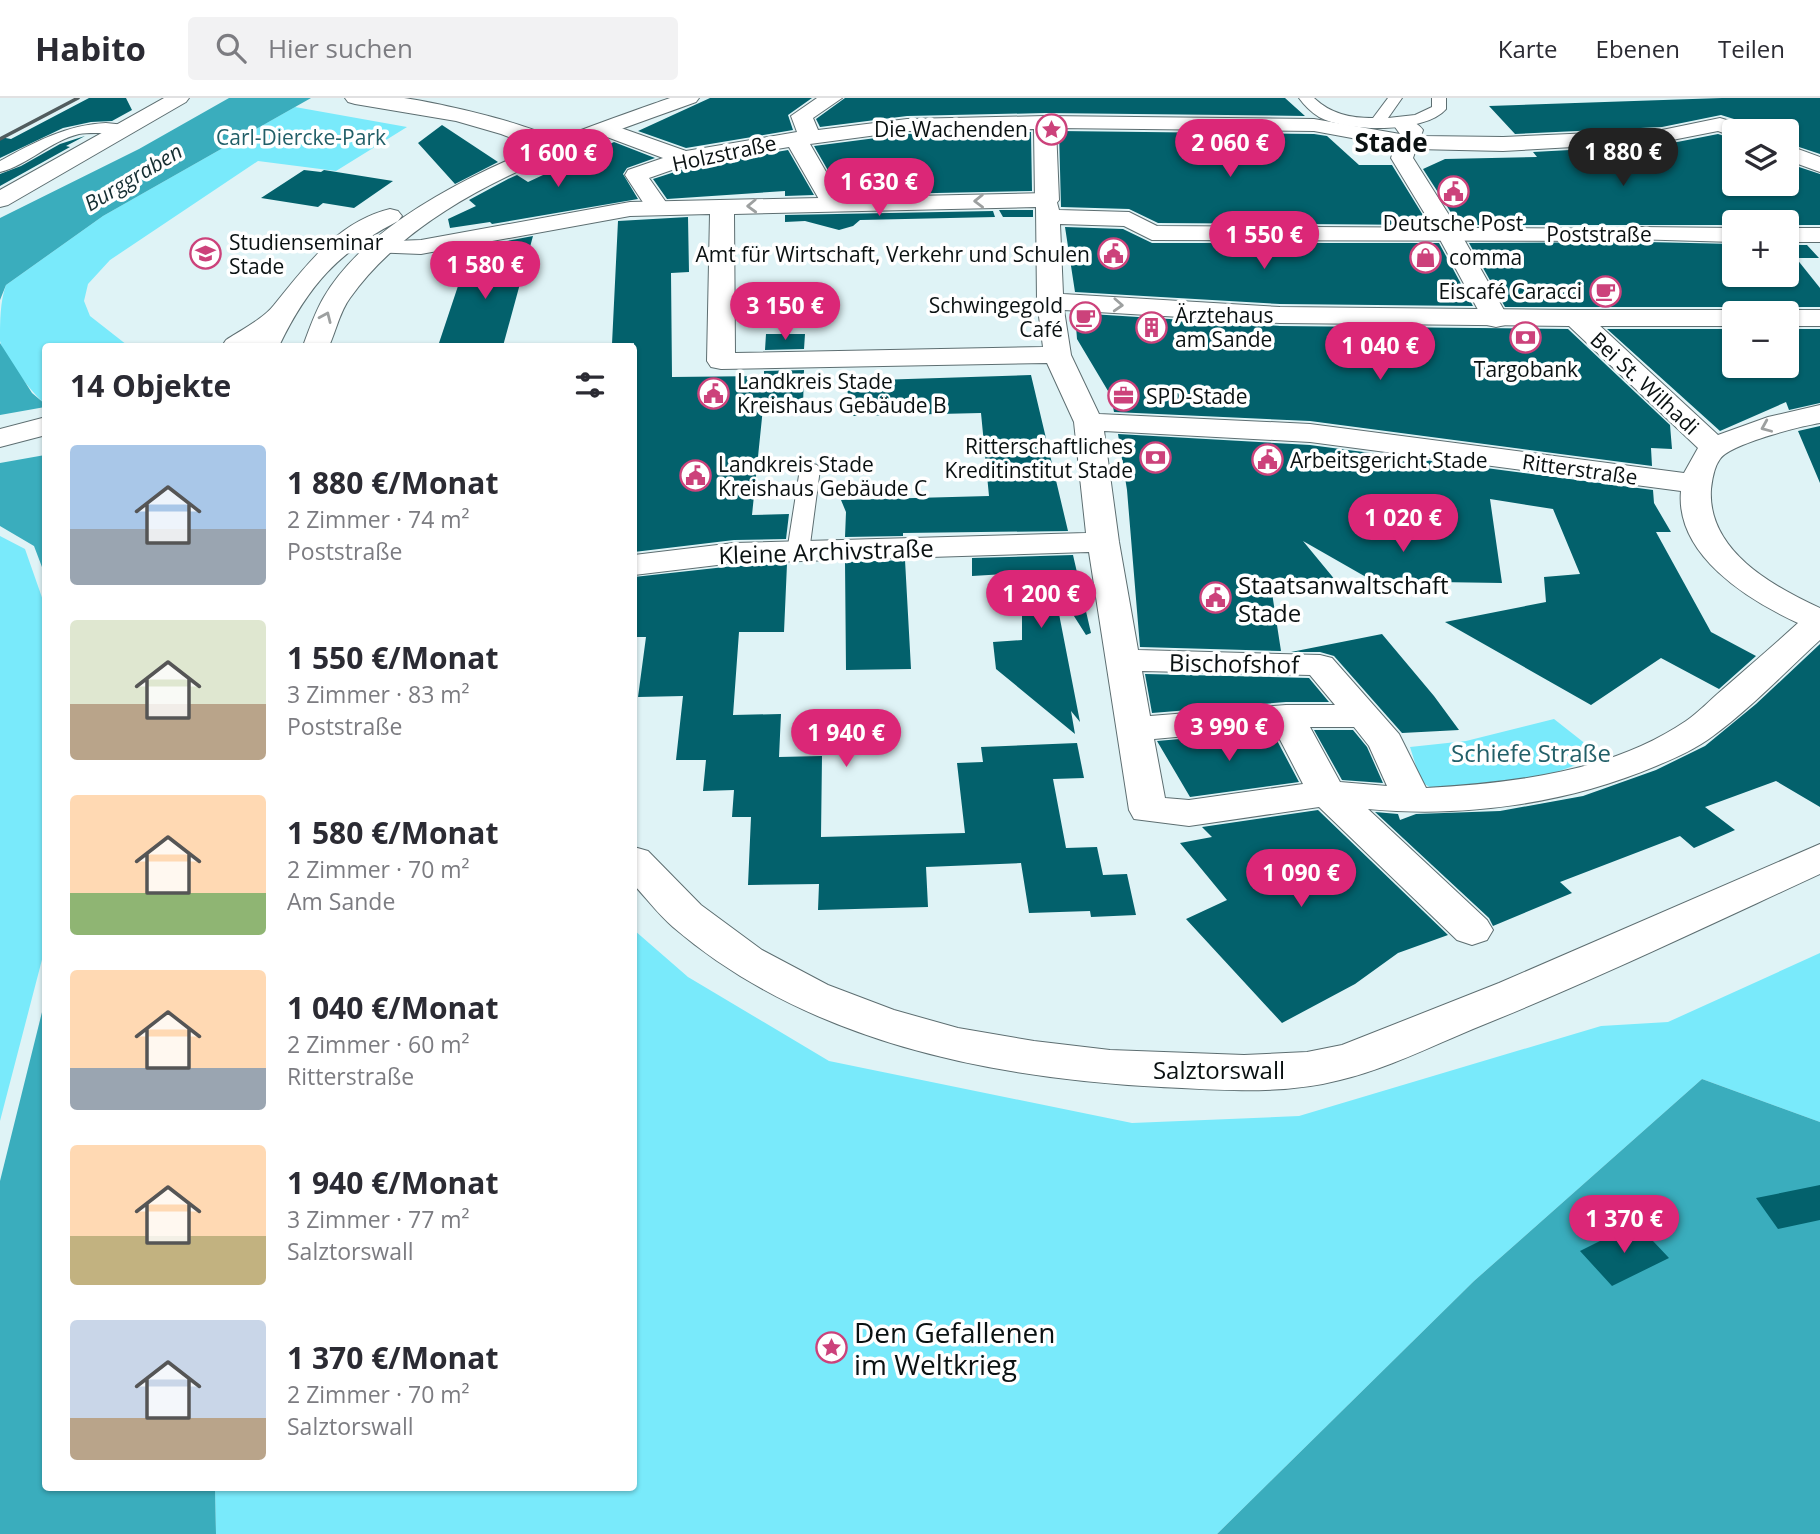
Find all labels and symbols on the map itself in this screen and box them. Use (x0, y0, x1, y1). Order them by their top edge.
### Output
place icon: Die Wachenden (1034, 112, 1068, 146)
place label: Die Wachenden (874, 115, 1028, 143)
pin: 2 060 € (1165, 120, 1295, 179)
park label: Carl-Diercke-Park (216, 123, 386, 151)
district label: Stade (1354, 124, 1428, 160)
street label: Holzstraße (669, 128, 779, 178)
pin: 1 880 € (1558, 129, 1688, 188)
pin: 1 600 € (493, 130, 623, 189)
water label: Burggraben (79, 137, 187, 217)
pin: 1 630 € (814, 158, 944, 218)
public building icon: Deutsche Post (1436, 174, 1470, 208)
one-way arrow (973, 193, 984, 209)
one-way arrow (746, 199, 757, 214)
place label: Deutsche Post (1383, 209, 1523, 237)
pin: 1 550 € (1199, 212, 1329, 271)
street label: Poststraße (1546, 220, 1652, 248)
place label: Studienseminar Stade (229, 228, 384, 280)
school or university icon: Studienseminar Stade (189, 237, 223, 271)
public building icon: Amt für Wirtschaft, Verkehr und Schulen (1096, 237, 1130, 271)
place label: Amt für Wirtschaft, Verkehr und Schulen (696, 240, 1090, 268)
shop icon: comma (1409, 240, 1443, 274)
pin: 1 580 € (420, 242, 550, 301)
place label: comma (1449, 243, 1522, 271)
cafe icon: Eiscafé Caracci (1588, 274, 1622, 308)
place label: Eiscafé Caracci (1438, 277, 1582, 305)
pin: 3 150 € (720, 282, 850, 342)
place label: Schwingegold Café (929, 291, 1063, 343)
one-way arrow (1113, 297, 1124, 312)
cafe icon: Schwingegold Café (1069, 300, 1103, 334)
place label: Ärztehaus am Sande (1175, 301, 1273, 353)
building icon: Ärztehaus am Sande (1135, 310, 1169, 344)
one-way arrow (318, 312, 332, 324)
bank icon: Targobank (1509, 320, 1543, 354)
pin: 1 040 € (1315, 322, 1445, 382)
street label: Bei St. Wilhadi (1585, 325, 1705, 441)
place label: Targobank (1474, 355, 1578, 383)
place label: Landkreis Stade Kreishaus Gebäude B (737, 367, 947, 419)
public building icon: Landkreis Stade Kreishaus Gebäude B (697, 376, 731, 410)
office icon: SPD-Stade (1106, 379, 1140, 413)
place label: SPD-Stade (1146, 382, 1247, 410)
one-way arrow (1761, 419, 1773, 433)
place label: Ritterschaftliches Kreditinstitut Stade (945, 432, 1133, 484)
bank icon: Ritterschaftliches Kreditinstitut Stade (1139, 441, 1173, 475)
public building icon: Arbeitsgericht Stade (1250, 443, 1284, 477)
place label: Arbeitsgericht Stade (1290, 446, 1488, 474)
street label: Ritterstraße (1521, 447, 1639, 491)
place label: Landkreis Stade Kreishaus Gebäude C (718, 450, 927, 502)
public building icon: Landkreis Stade Kreishaus Gebäude C (678, 459, 712, 493)
pin: 1 020 € (1338, 494, 1468, 554)
street label: Kleine Archivstraße (718, 531, 934, 571)
place label: Staatsanwaltschaft Stade (1238, 568, 1449, 629)
pin: 1 200 € (976, 570, 1106, 630)
public building icon: Staatsanwaltschaft Stade (1198, 581, 1232, 615)
street label: Bischofshof (1169, 645, 1301, 681)
pin: 3 990 € (1164, 704, 1294, 763)
pin: 1 940 € (781, 710, 911, 769)
park label: Schiefe Straße (1451, 736, 1611, 769)
pin: 1 090 € (1236, 850, 1366, 909)
street label: Salztorswall (1153, 1053, 1285, 1086)
pin: 1 370 € (1559, 1196, 1689, 1255)
place label: Den Gefallenen im Weltkrieg (854, 1313, 1055, 1383)
place icon: Den Gefallenen im Weltkrieg (814, 1331, 848, 1365)

